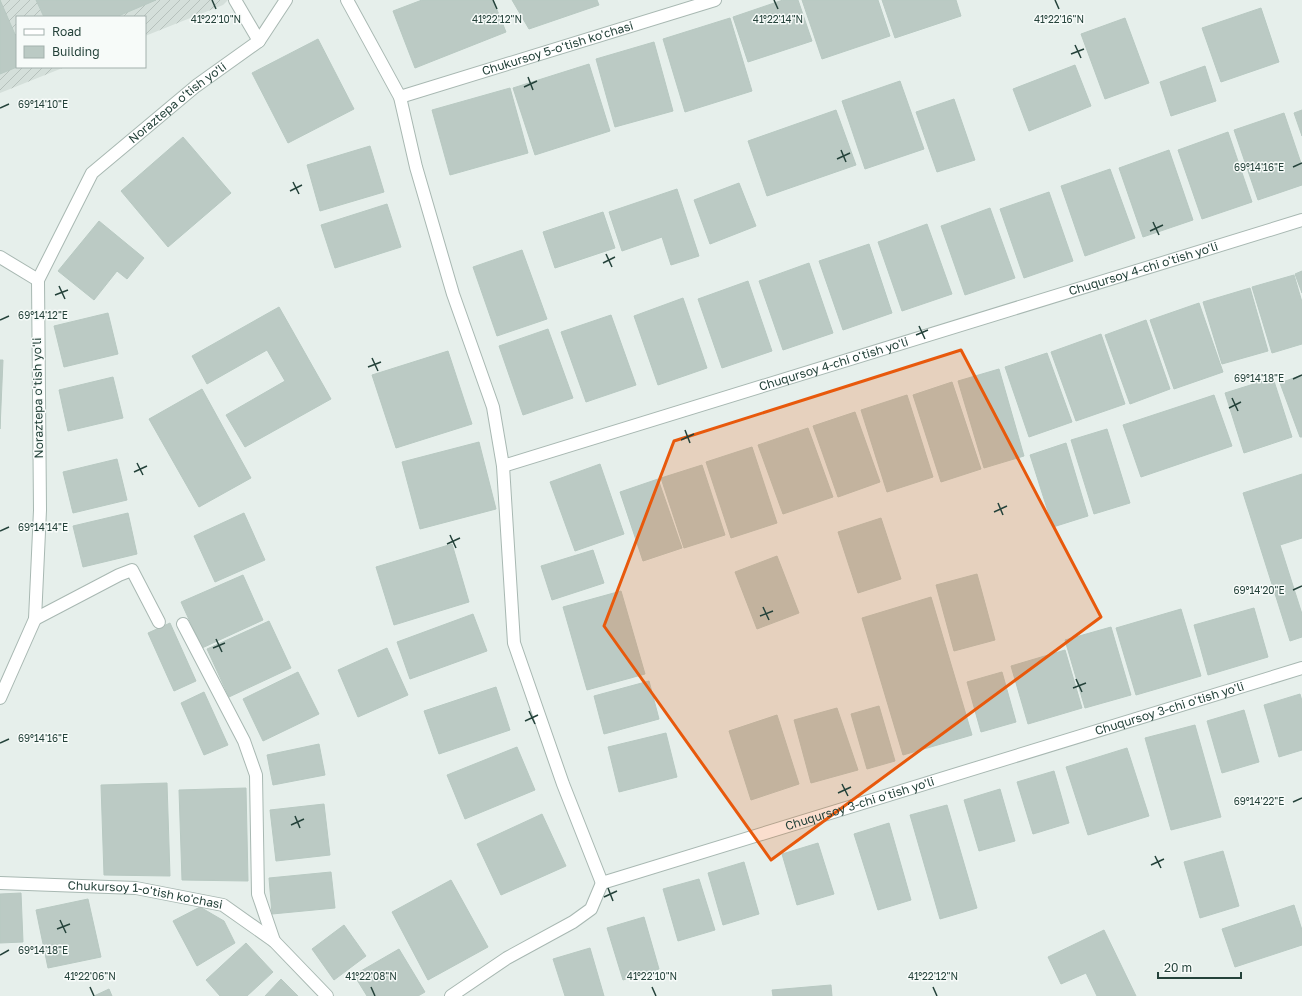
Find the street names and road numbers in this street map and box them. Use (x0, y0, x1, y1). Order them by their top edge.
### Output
street label: Chukursoy 5-o'tish ko'chasi (480, 18, 635, 78)
street label: Noraztepa o'tish yo'li (125, 59, 229, 146)
street label: Chuqursoy 4-chi o'tish yo'li (1067, 238, 1220, 298)
street label: Chuqursoy 4-chi o'tish yo'li (757, 334, 910, 394)
street label: Noraztepa o'tish yo'li (29, 337, 46, 459)
street label: Chuqursoy 3-chi o'tish yo'li (1093, 678, 1246, 738)
street label: Chuqursoy 3-chi o'tish yo'li (783, 773, 936, 833)
street label: Chukursoy 1-o'tish ko'chasi (67, 877, 224, 912)

